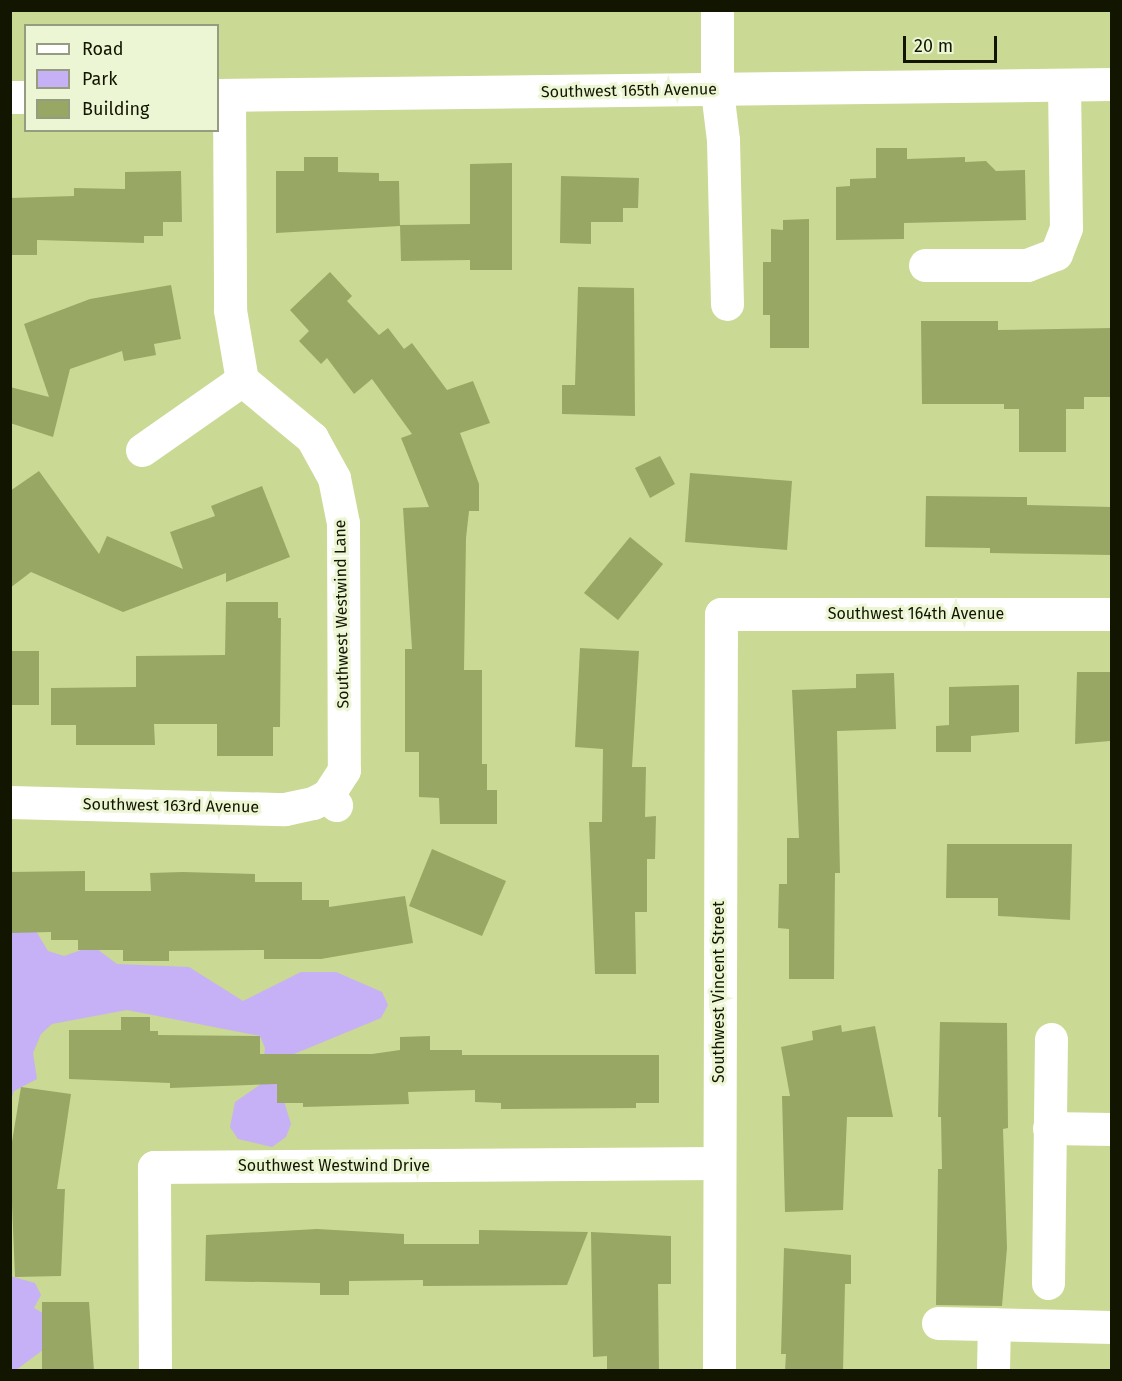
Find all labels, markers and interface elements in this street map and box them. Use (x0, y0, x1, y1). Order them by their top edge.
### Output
legend (24, 24, 219, 132)
scale bar (906, 24, 1000, 62)
text: 20 m (914, 35, 953, 57)
text: Road (82, 38, 124, 60)
text: Park (82, 68, 117, 90)
street label: Southwest 165th Avenue (541, 80, 717, 102)
text: Building (82, 98, 149, 120)
street label: Southwest Westwind Lane (331, 519, 353, 709)
street label: Southwest 164th Avenue (828, 604, 1004, 624)
street label: Southwest 163rd Avenue (83, 795, 259, 817)
street label: Southwest Vincent Street (709, 901, 729, 1083)
street label: Southwest Westwind Drive (238, 1156, 430, 1176)

